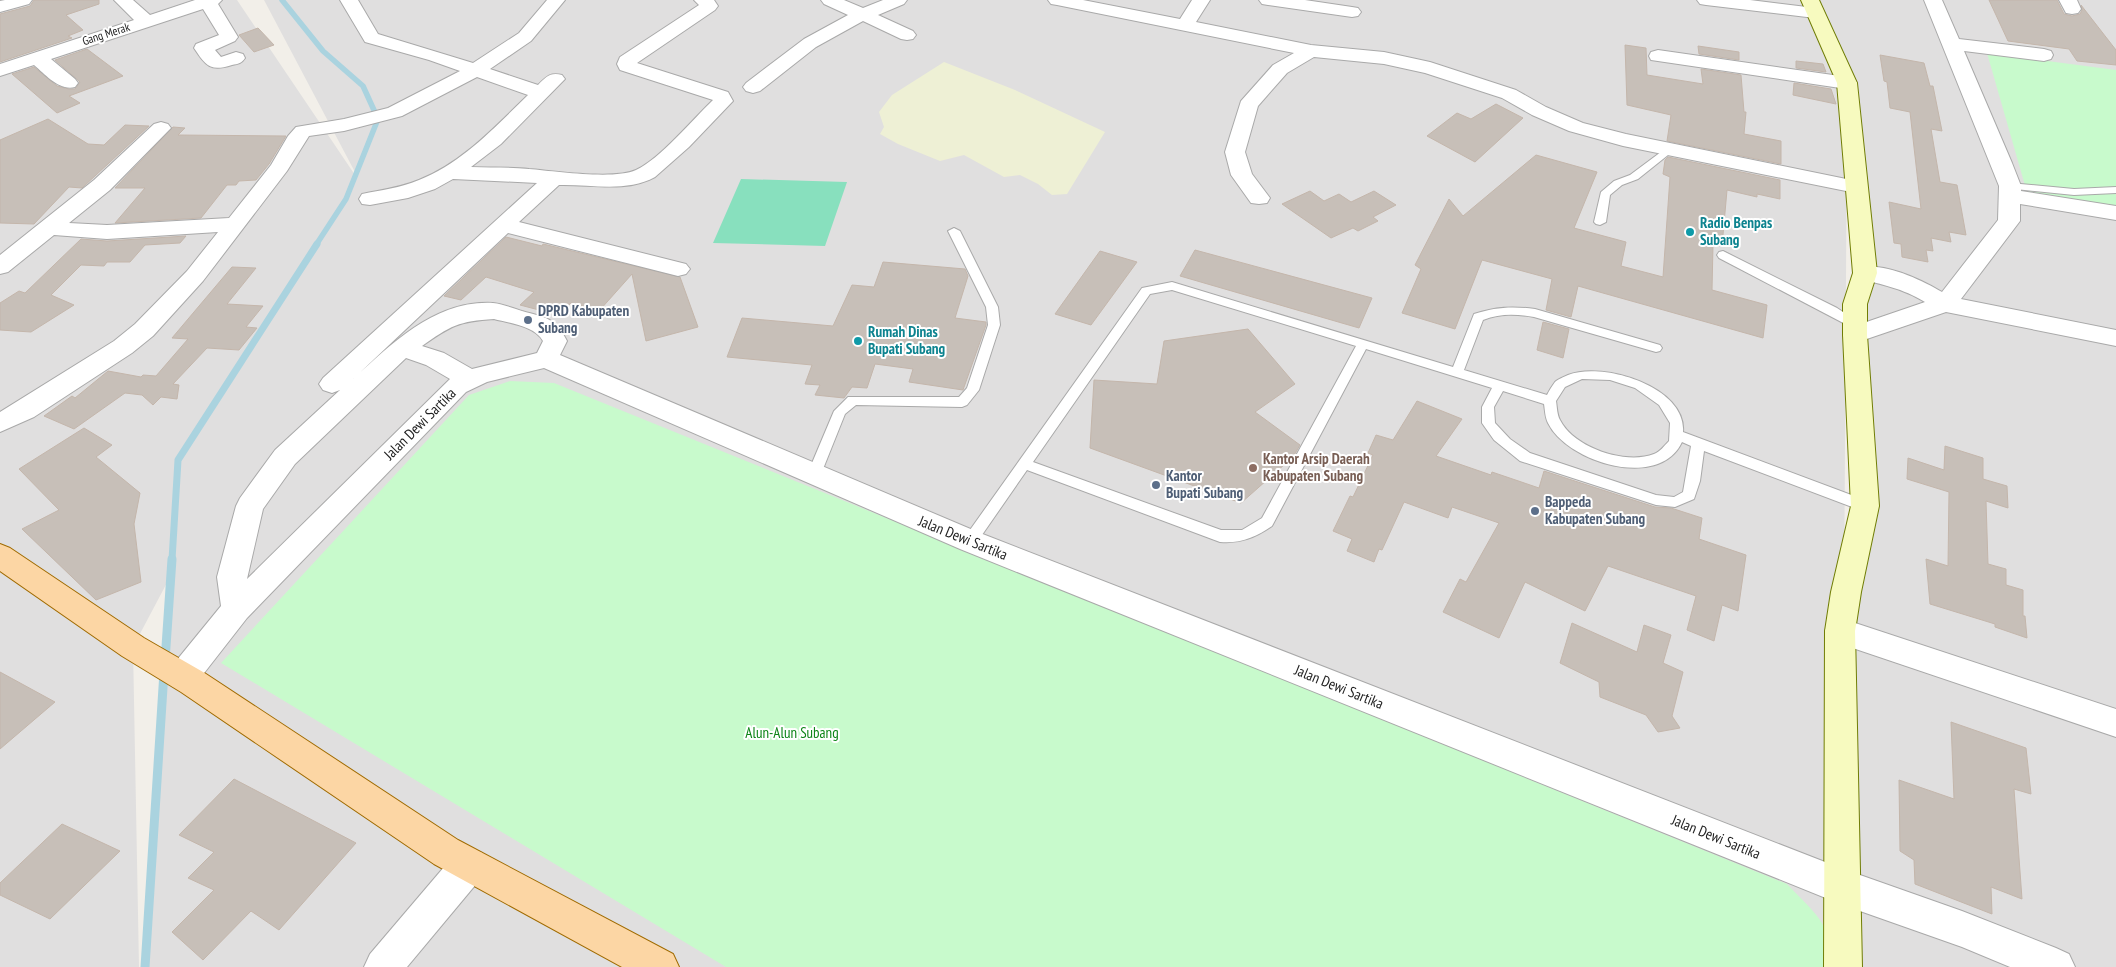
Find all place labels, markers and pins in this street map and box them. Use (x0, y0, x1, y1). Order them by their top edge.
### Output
place label: Radio Benpas Subang (1700, 213, 1772, 249)
marker: Radio Benpas Subang (1684, 226, 1696, 238)
place label: DPRD Kabupaten Subang (538, 301, 629, 337)
marker: DPRD Kabupaten Subang (522, 314, 534, 326)
place label: Rumah Dinas Bupati Subang (868, 322, 946, 358)
marker: Rumah Dinas Bupati Subang (852, 335, 864, 347)
place label: Kantor Arsip Daerah Kabupaten Subang (1263, 449, 1370, 485)
marker: Kantor Arsip Daerah Kabupaten Subang (1247, 462, 1259, 474)
place label: Kantor Bupati Subang (1166, 466, 1244, 502)
marker: Kantor Bupati Subang (1150, 479, 1162, 491)
place label: Bappeda Kabupaten Subang (1545, 492, 1645, 528)
marker: Bappeda Kabupaten Subang (1529, 505, 1541, 517)

